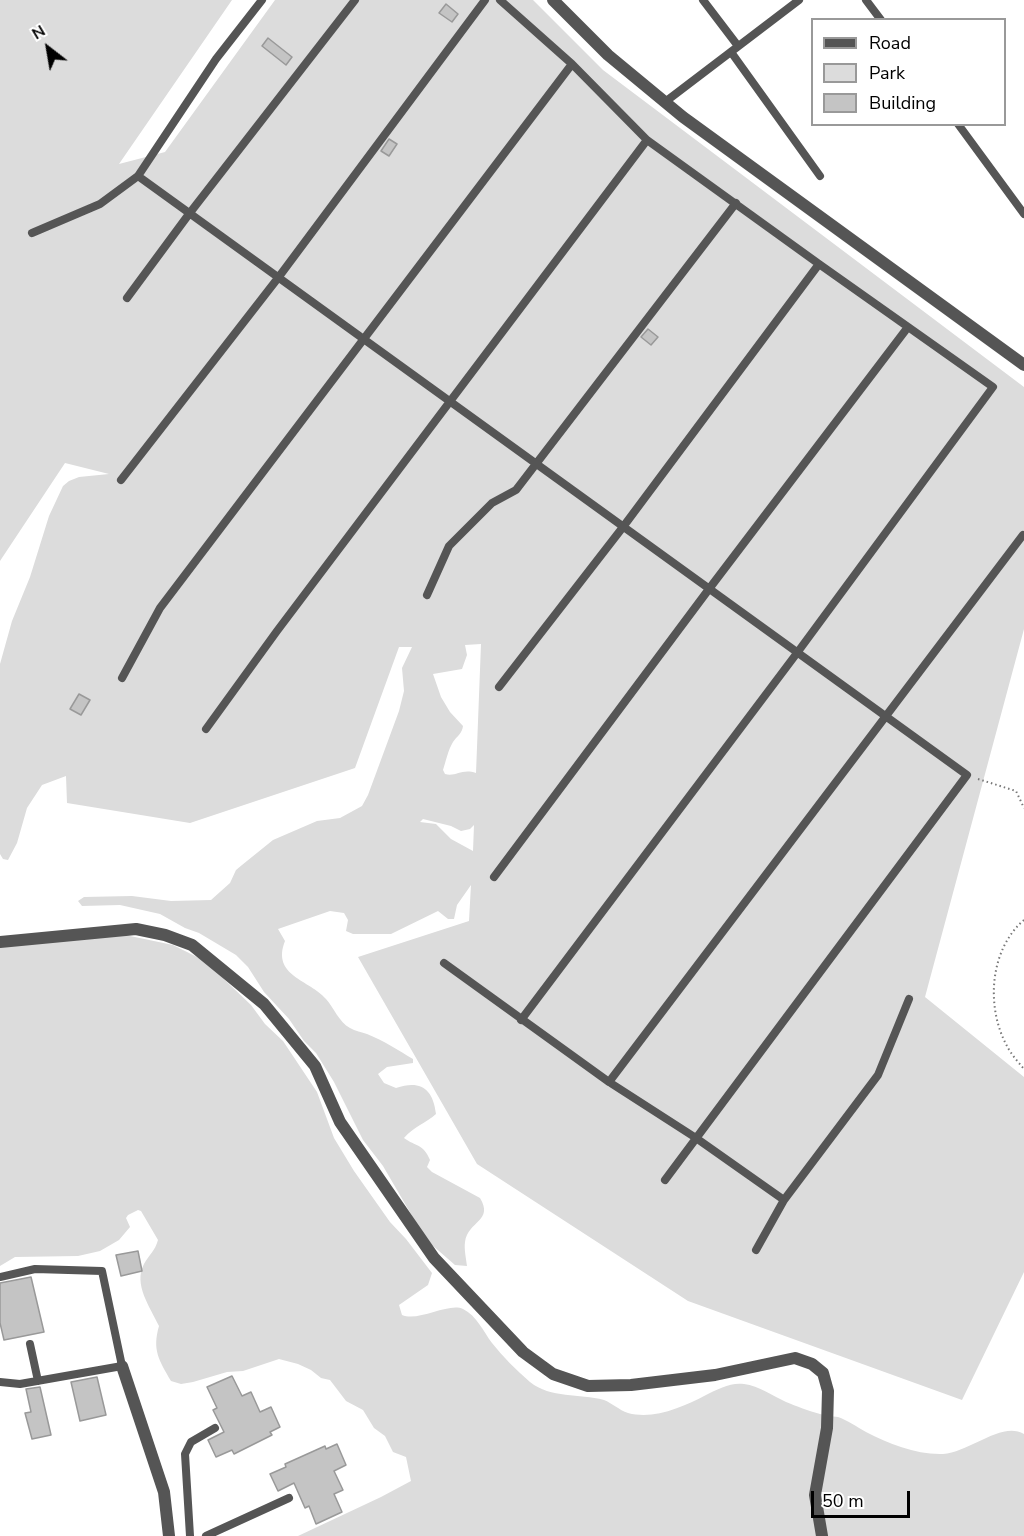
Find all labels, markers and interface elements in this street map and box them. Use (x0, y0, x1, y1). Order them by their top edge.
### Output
north arrow (18, 18, 78, 78)
legend (811, 18, 1006, 126)
text: N (28, 20, 50, 45)
text: Road (869, 31, 911, 55)
text: Park (869, 61, 905, 85)
text: Building (869, 91, 936, 115)
scale bar (814, 1479, 913, 1517)
text: 50 m (822, 1489, 864, 1513)

